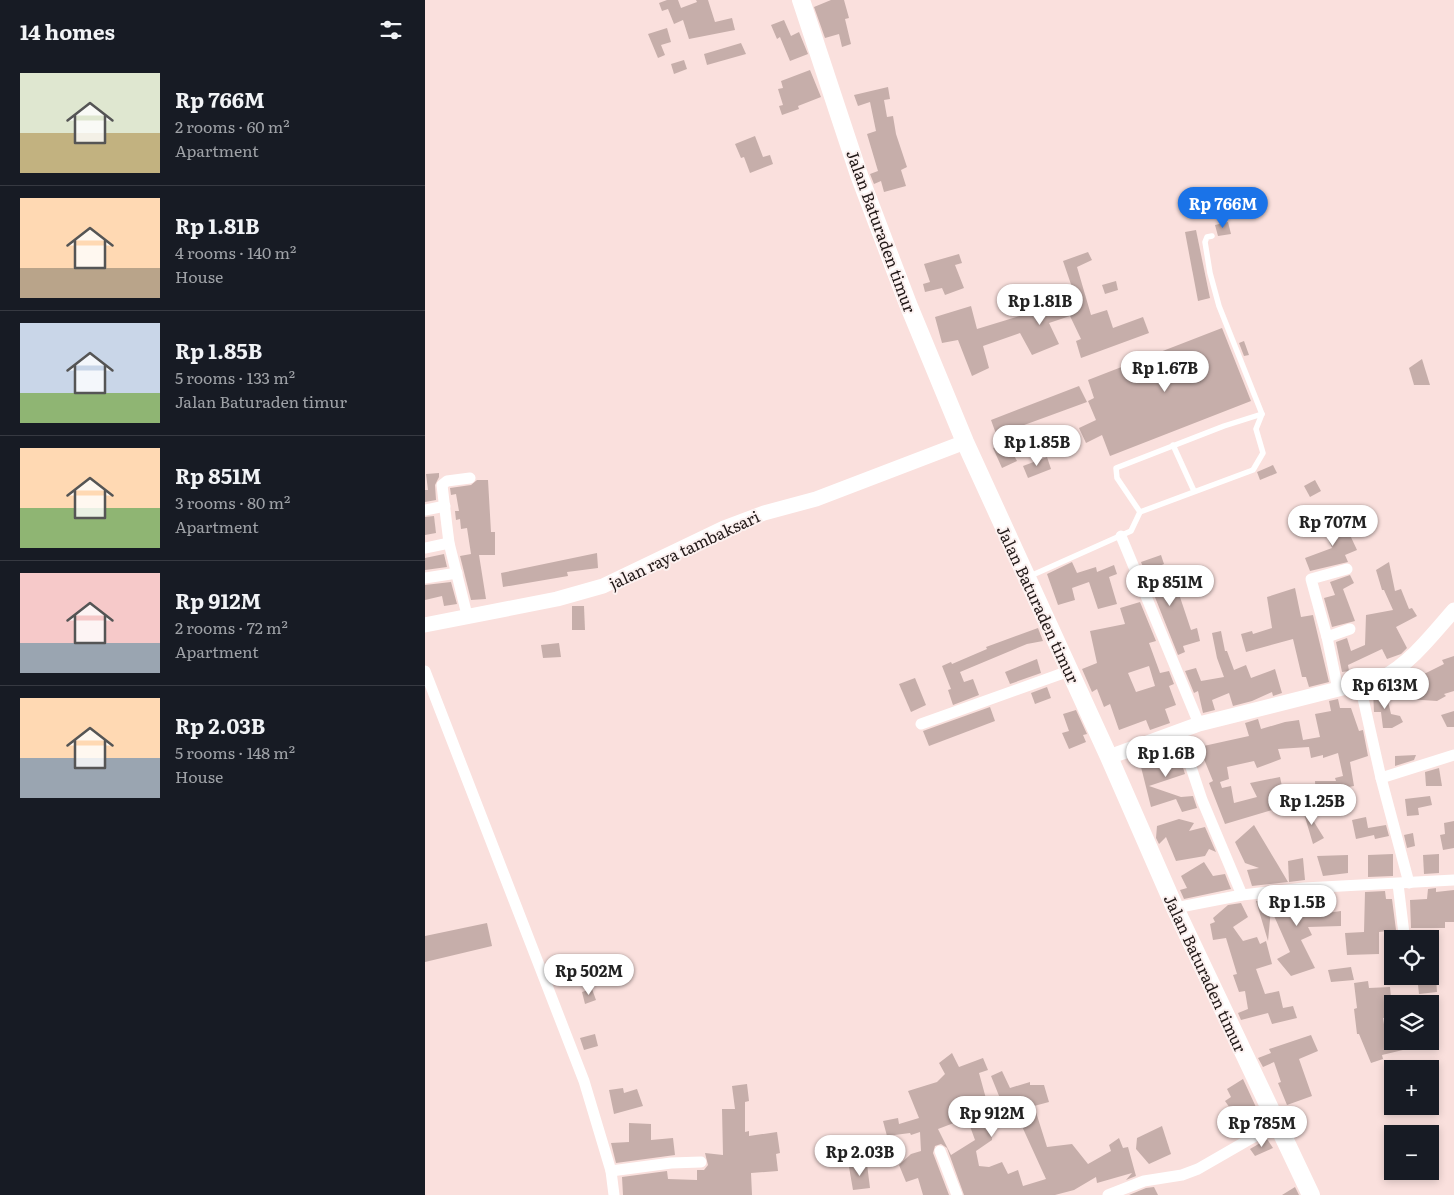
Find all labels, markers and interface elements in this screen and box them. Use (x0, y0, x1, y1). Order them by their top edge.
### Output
text: 14 homes (20, 15, 115, 46)
icon: filters (377, 16, 405, 44)
text: Rp 766M (175, 83, 265, 114)
icon: home (60, 93, 120, 153)
text: 2 rooms · 60 m² (175, 114, 290, 138)
text: Apartment (175, 138, 259, 162)
street label: Jalan Baturaden timur (841, 146, 923, 316)
pin: Rp 766M (1177, 186, 1269, 229)
text: Rp 766M (1189, 191, 1257, 215)
text: Rp 1.81B (175, 209, 260, 240)
icon: home (60, 218, 120, 278)
text: 4 rooms · 140 m² (175, 240, 296, 264)
text: House (175, 264, 223, 288)
pin: Rp 1.81B (988, 284, 1092, 326)
text: Rp 1.81B (1008, 288, 1072, 312)
text: Rp 1.85B (175, 334, 262, 365)
icon: home (60, 343, 120, 403)
pin: Rp 1.67B (1113, 350, 1217, 393)
text: Rp 1.67B (1132, 355, 1198, 379)
text: 5 rooms · 133 m² (175, 365, 295, 389)
text: Jalan Baturaden timur (175, 389, 347, 413)
pin: Rp 1.85B (985, 424, 1089, 467)
text: Rp 1.85B (1004, 429, 1070, 453)
text: Rp 851M (175, 459, 262, 490)
icon: home (60, 468, 120, 528)
text: 3 rooms · 80 m² (175, 490, 290, 514)
street label: jalan raya tambaksari (605, 504, 763, 594)
pin: Rp 707M (1287, 504, 1379, 547)
text: Rp 707M (1299, 509, 1367, 533)
text: Apartment (175, 514, 259, 538)
street label: Jalan Baturaden timur (992, 521, 1086, 687)
pin: Rp 851M (1124, 564, 1216, 607)
text: Rp 851M (1137, 569, 1203, 593)
text: Rp 912M (175, 584, 261, 615)
icon: home (60, 593, 120, 653)
text: 2 rooms · 72 m² (175, 615, 288, 639)
text: Apartment (175, 639, 259, 663)
pin: Rp 613M (1339, 668, 1431, 710)
text: Rp 613M (1352, 672, 1418, 696)
text: Rp 2.03B (175, 709, 265, 740)
icon: home (60, 718, 120, 778)
pin: Rp 1.6B (1120, 736, 1212, 778)
text: 5 rooms · 148 m² (175, 740, 295, 764)
text: Rp 1.6B (1137, 740, 1195, 764)
text: House (175, 764, 223, 788)
pin: Rp 1.25B (1260, 784, 1364, 826)
text: Rp 1.25B (1279, 788, 1345, 812)
pin: Rp 1.5B (1251, 884, 1343, 927)
text: Rp 1.5B (1268, 889, 1326, 913)
street label: Jalan Baturaden timur (1159, 890, 1253, 1056)
map controls (1384, 930, 1439, 1180)
button: locate (1384, 930, 1439, 985)
pin: Rp 502M (543, 954, 635, 996)
text: Rp 502M (555, 958, 623, 982)
button: layers (1384, 995, 1439, 1050)
button: + (1384, 1060, 1439, 1115)
pin: Rp 912M (946, 1096, 1038, 1138)
text: Rp 912M (959, 1100, 1025, 1124)
pin: Rp 785M (1216, 1106, 1308, 1148)
text: Rp 785M (1228, 1110, 1296, 1134)
button: − (1384, 1125, 1439, 1180)
pin: Rp 2.03B (808, 1134, 912, 1177)
text: Rp 2.03B (826, 1139, 894, 1163)

